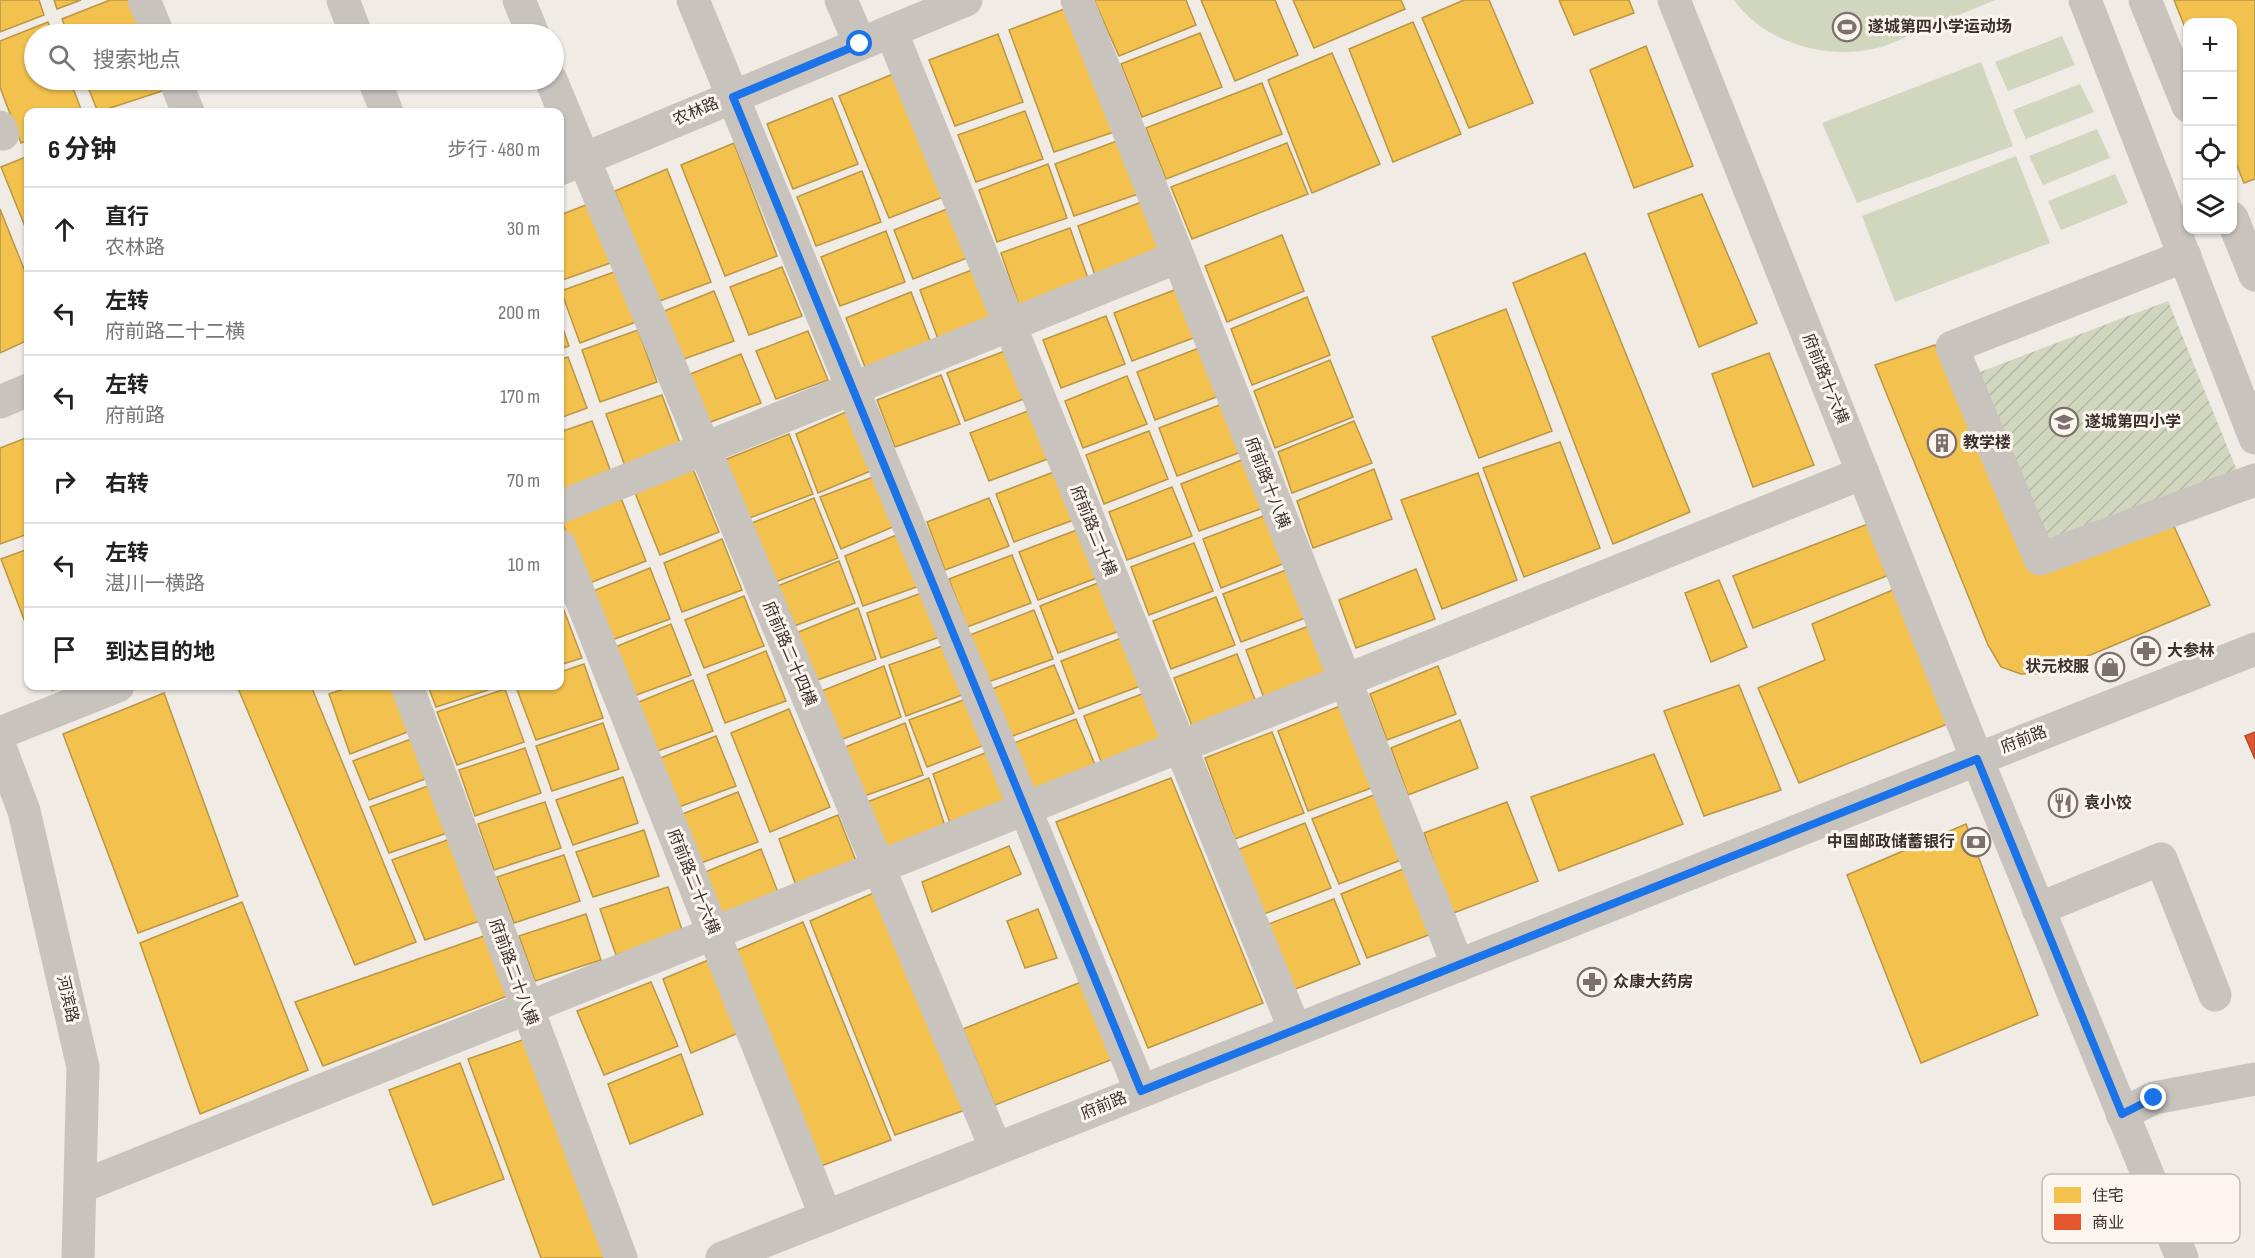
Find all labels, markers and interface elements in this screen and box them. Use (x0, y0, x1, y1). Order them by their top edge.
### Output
sports icon: 遂城第四小学运动场 (1831, 11, 1863, 43)
place label: 遂城第四小学运动场 (1868, 17, 2012, 37)
map controls (2183, 18, 2237, 234)
button: + (2183, 18, 2237, 72)
search box (24, 24, 564, 90)
route start (846, 30, 872, 56)
icon: search (45, 41, 78, 74)
text: 搜索地点 (93, 47, 181, 74)
button: − (2183, 72, 2237, 126)
street label: 农林路 (670, 94, 722, 130)
button: locate (2183, 126, 2237, 180)
text: 6 分钟 (48, 135, 116, 166)
text: 步行 · 480 m (448, 138, 540, 162)
button: layers (2183, 180, 2237, 234)
text: 直行 (105, 204, 149, 231)
icon: ahead (48, 213, 81, 246)
text: 30 m (507, 217, 540, 241)
text: 农林路 (105, 236, 165, 260)
text: 左转 (105, 288, 149, 315)
icon: left (48, 297, 81, 330)
text: 200 m (498, 301, 540, 325)
text: 府前路二十二横 (105, 320, 245, 344)
street label: 府前路十六横 (1798, 331, 1852, 427)
text: 左转 (105, 372, 149, 399)
icon: left (48, 381, 81, 414)
text: 170 m (500, 385, 540, 409)
text: 府前路 (105, 404, 165, 428)
school or university icon: 遂城第四小学 (2048, 406, 2080, 438)
place label: 遂城第四小学 (2085, 412, 2181, 432)
building icon: 教学楼 (1926, 427, 1958, 459)
place label: 教学楼 (1963, 434, 2011, 453)
street label: 府前路十八横 (1241, 435, 1293, 531)
icon: right (48, 465, 81, 498)
text: 70 m (507, 469, 540, 493)
text: 右转 (105, 471, 149, 498)
street label: 府前路二十横 (1066, 483, 1120, 579)
text: 左转 (105, 540, 149, 567)
icon: left (48, 549, 81, 582)
text: 10 m (508, 553, 540, 577)
text: 湛川一横路 (105, 572, 205, 596)
street label: 府前路二十四横 (758, 599, 820, 709)
icon: arrive (48, 633, 81, 666)
pharmacy icon: 大参林 (2130, 635, 2162, 667)
text: 到达目的地 (105, 639, 215, 666)
place label: 大参林 (2167, 642, 2215, 661)
shop icon: 状元校服 (2094, 651, 2126, 683)
place label: 状元校服 (2025, 657, 2089, 677)
street label: 府前路 (1998, 723, 2050, 757)
restaurant icon: 袁小饺 (2047, 787, 2079, 819)
place label: 袁小饺 (2084, 794, 2132, 813)
bank icon: 中国邮政储蓄银行 (1960, 826, 1992, 858)
street label: 府前路二十六横 (663, 827, 723, 937)
place label: 中国邮政储蓄银行 (1827, 833, 1955, 852)
street label: 府前路二十八横 (485, 916, 541, 1028)
pharmacy icon: 众康大药房 (1576, 966, 1608, 998)
street label: 河滨路 (52, 973, 82, 1025)
place label: 众康大药房 (1613, 973, 1693, 992)
route end (2140, 1084, 2166, 1110)
street label: 府前路 (1078, 1088, 1130, 1124)
legend (2042, 1174, 2240, 1243)
text: 住宅 (2092, 1187, 2124, 1206)
text: 商业 (2092, 1214, 2124, 1233)

